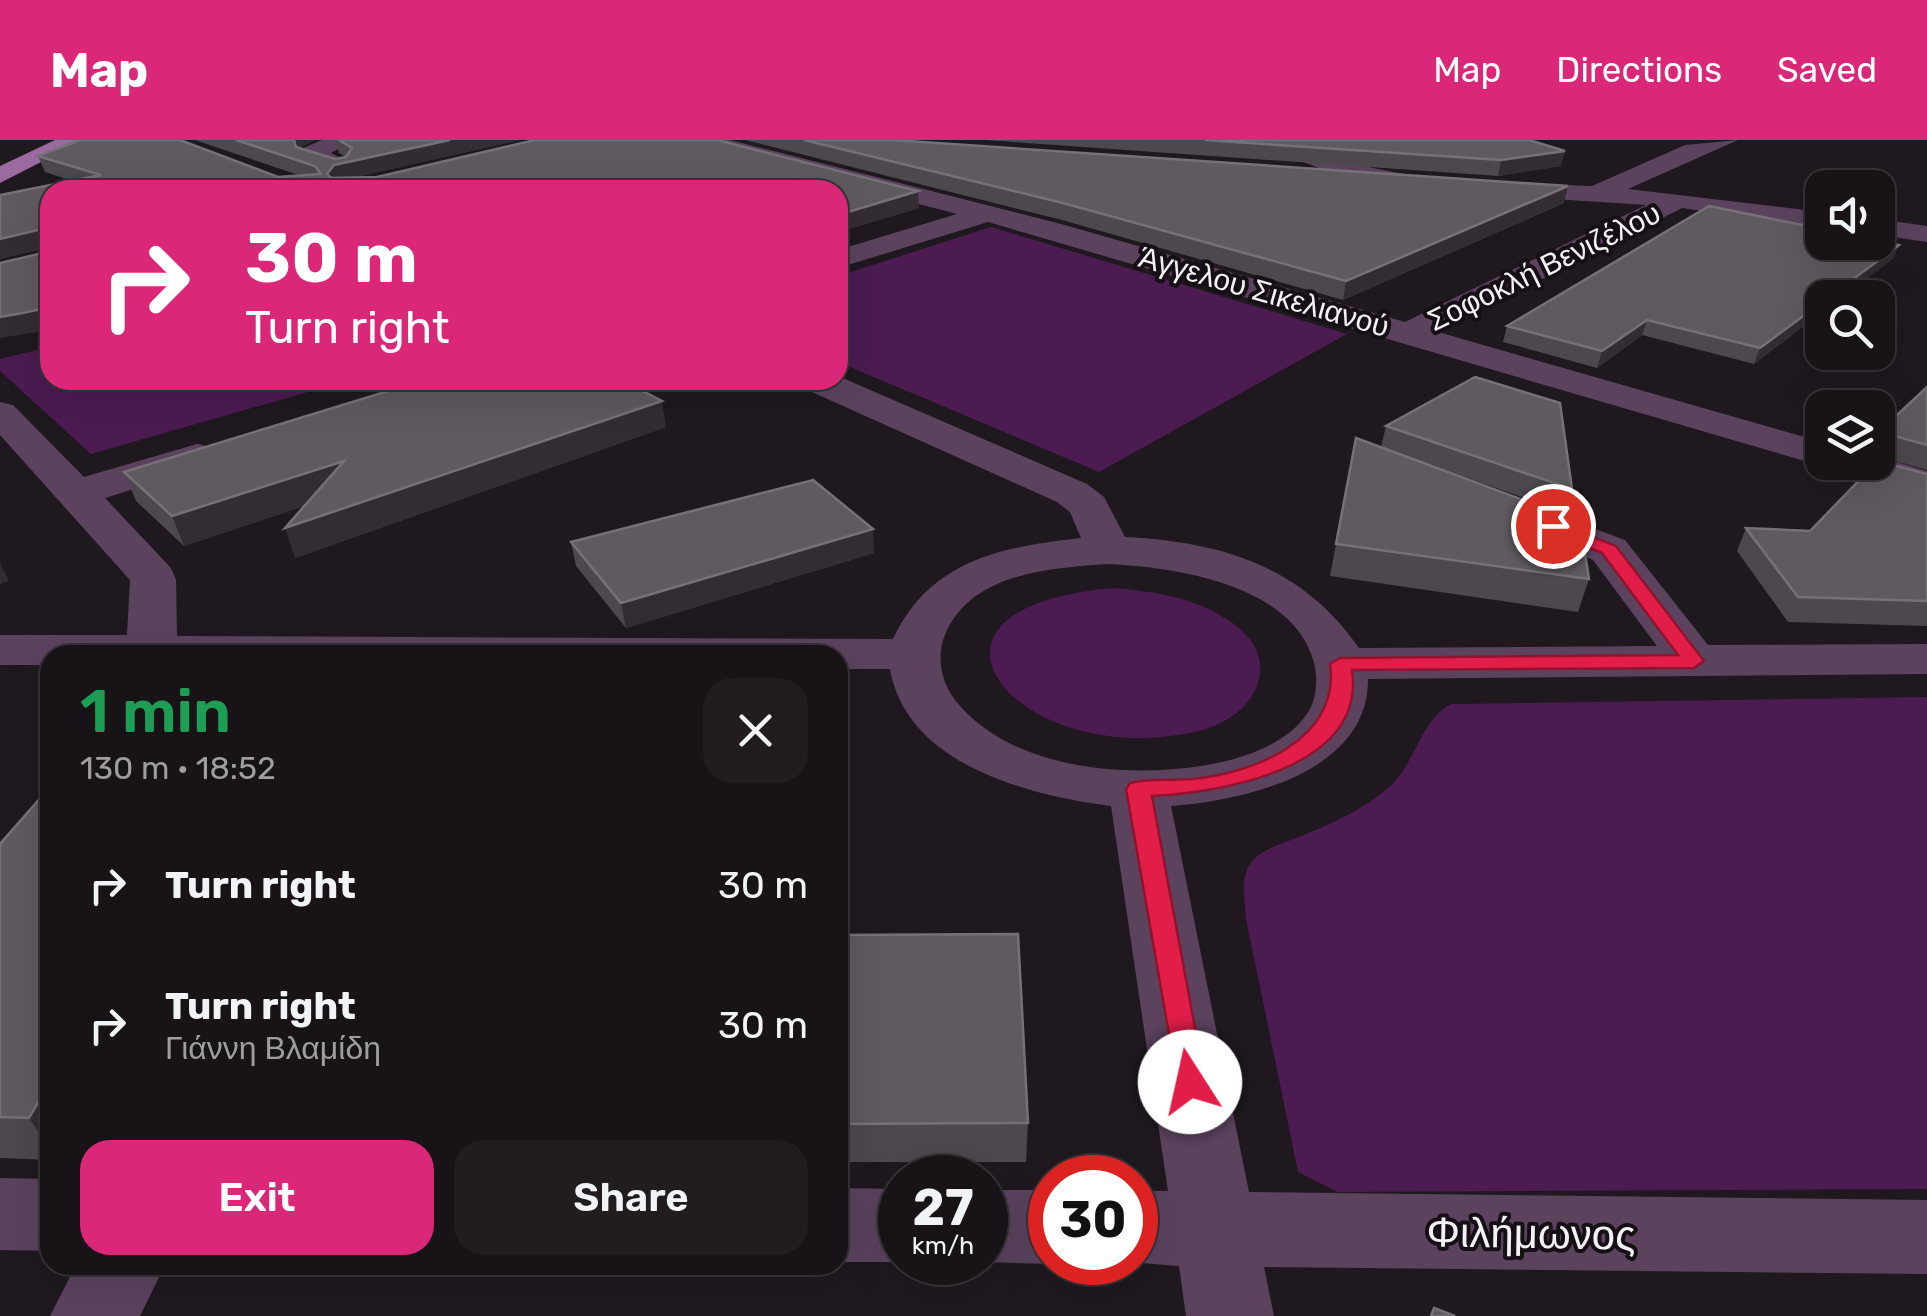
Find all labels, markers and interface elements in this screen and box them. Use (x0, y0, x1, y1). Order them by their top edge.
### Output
text: Map (50, 42, 148, 99)
text: Map (1433, 49, 1501, 91)
text: Directions (1556, 49, 1722, 91)
text: Saved (1777, 49, 1877, 91)
map controls (1805, 170, 1895, 480)
button: sound (1805, 170, 1895, 260)
street label: Σοφοκλή Βενιζέλου (1422, 195, 1666, 339)
text: 30 m (245, 217, 418, 300)
icon: right (80, 220, 210, 350)
street label: Άγγελου Σικελιανού (1135, 239, 1393, 345)
button: search (1805, 280, 1895, 370)
text: Turn right (245, 301, 449, 354)
button: layers (1805, 390, 1895, 480)
pin (1511, 484, 1596, 569)
icon: arrive (1526, 499, 1581, 554)
text: 1 min (80, 676, 231, 747)
button: close (703, 678, 808, 783)
text: 130 m · 18:52 (80, 749, 276, 787)
icon: right (80, 858, 135, 913)
text: Turn right (165, 862, 356, 908)
text: 30 m (718, 862, 808, 908)
text: Turn right (165, 983, 356, 1029)
icon: right (80, 998, 135, 1053)
text: 30 m (718, 1002, 808, 1048)
text: Γιάννη Βλαμίδη (165, 1029, 381, 1067)
position arrow (1138, 1030, 1242, 1134)
button: Exit (80, 1140, 434, 1255)
button: Share (454, 1140, 808, 1255)
speed limit sign: 30 (1028, 1155, 1158, 1285)
text: 27 (912, 1178, 974, 1238)
street label: Φιλήμωνος (1426, 1207, 1636, 1261)
text: km/h (912, 1231, 974, 1260)

